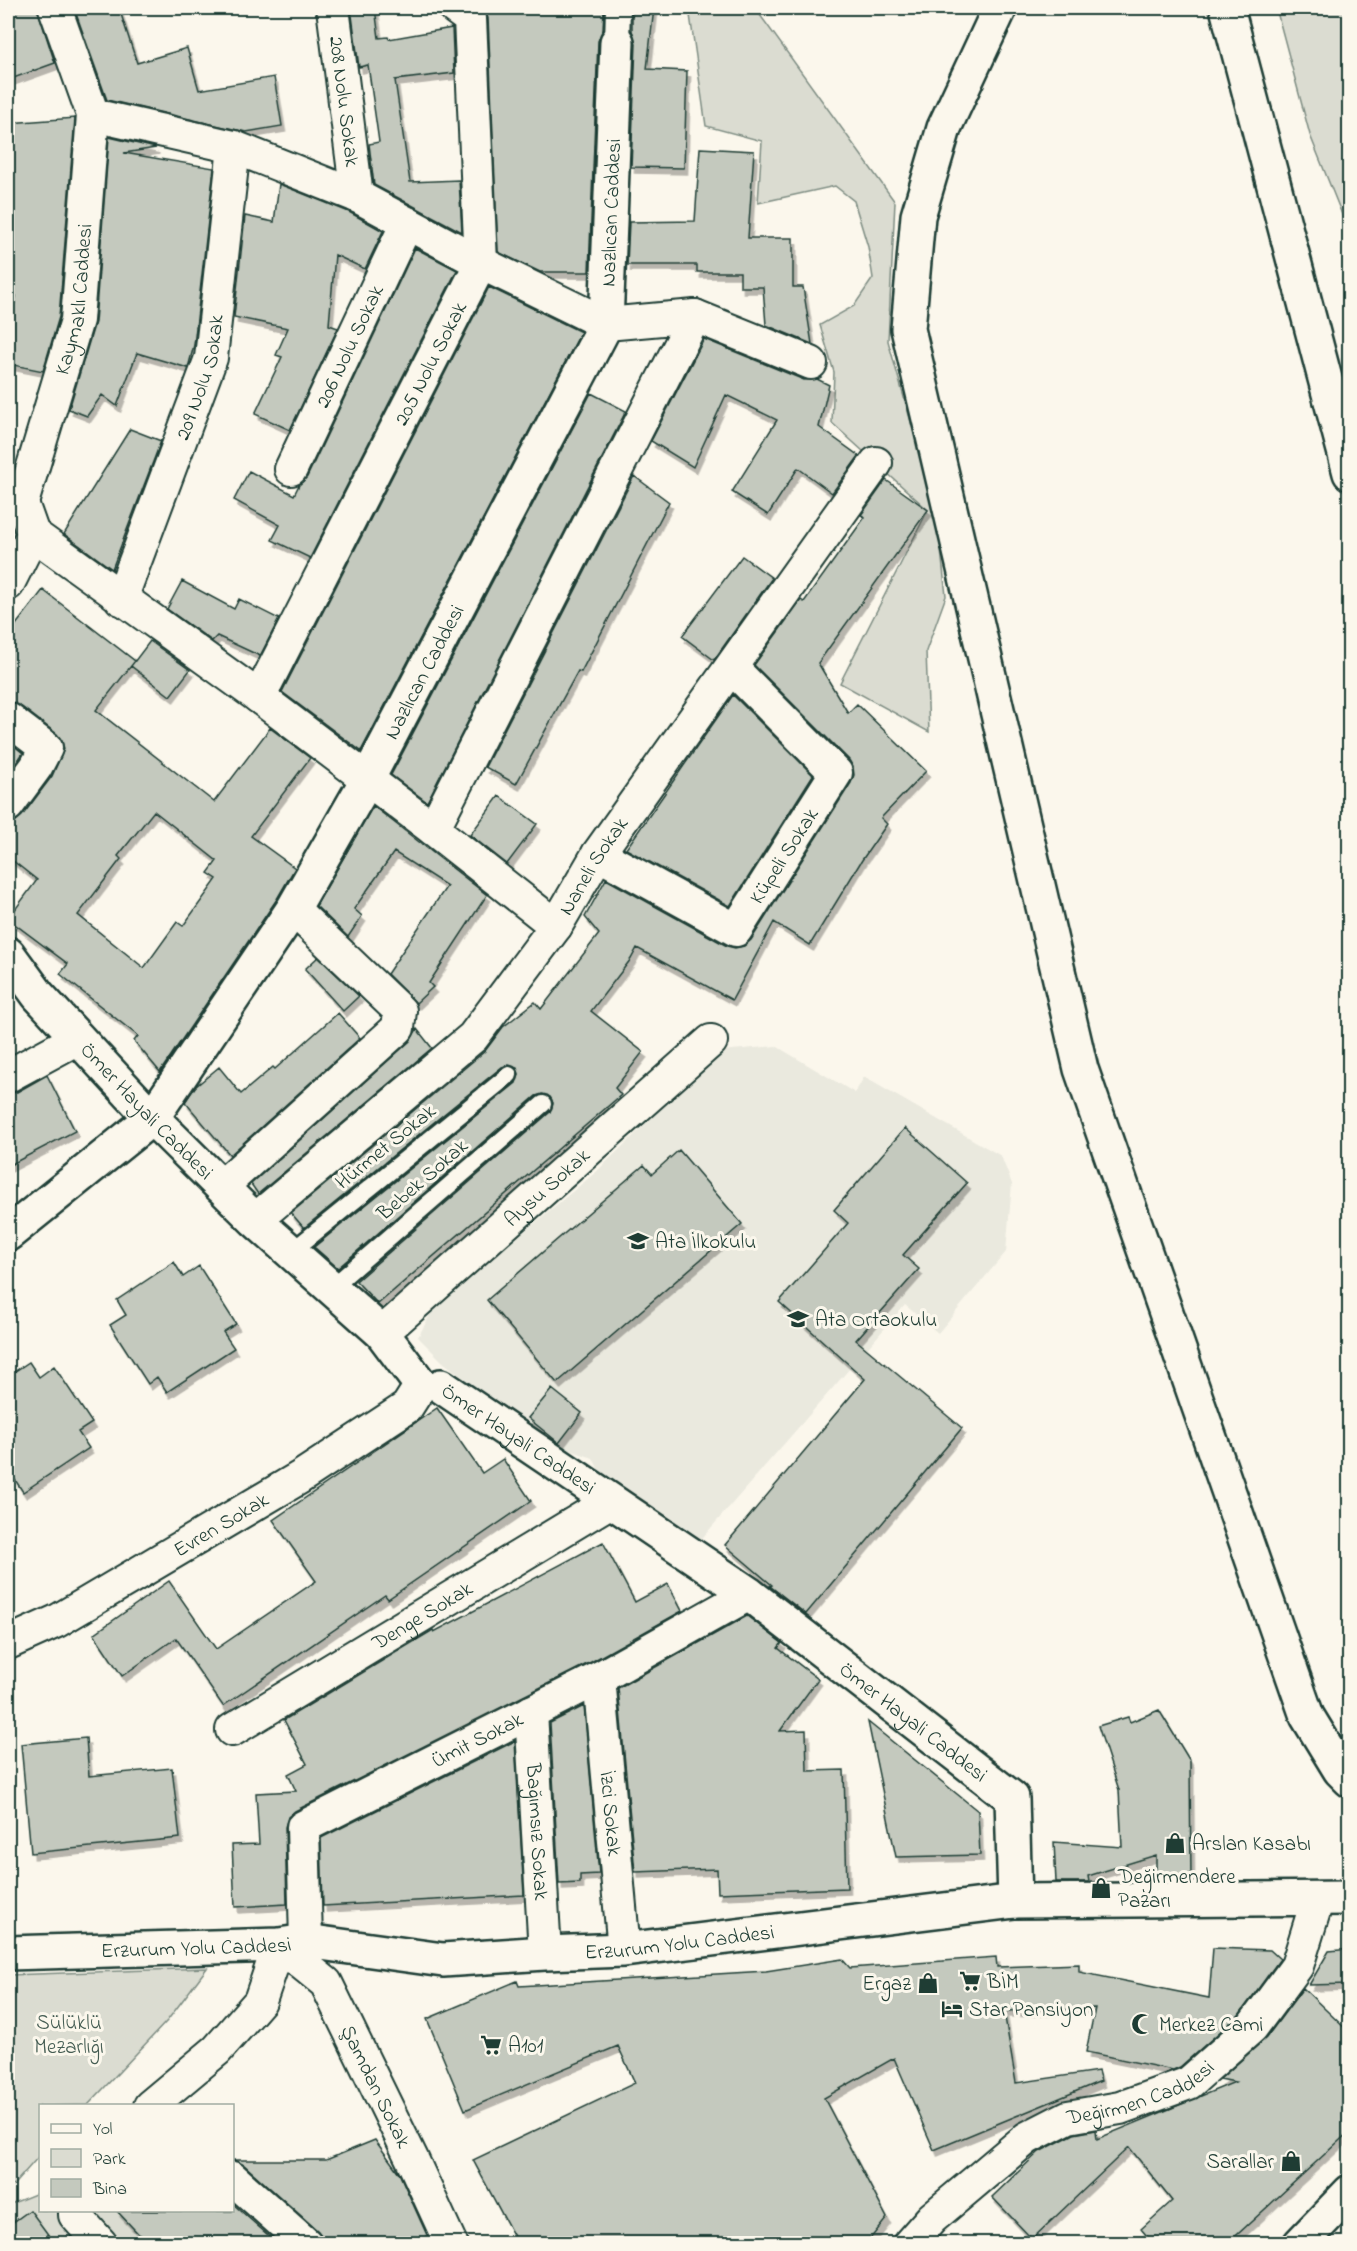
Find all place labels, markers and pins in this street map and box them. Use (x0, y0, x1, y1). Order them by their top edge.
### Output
place label: Ata İlkokulu (655, 1228, 756, 1258)
school or university icon: Ata İlkokulu (626, 1229, 650, 1253)
place label: Ata Ortaokulu (815, 1306, 937, 1336)
school or university icon: Ata Ortaokulu (786, 1307, 810, 1331)
place label: Arslan Kasabı (1192, 1830, 1311, 1860)
shop icon: Arslan Kasabı (1163, 1831, 1187, 1855)
place label: Değirmendere Pazarı (1117, 1863, 1236, 1917)
shop icon: Değirmendere Pazarı (1089, 1876, 1113, 1900)
place label: BİM (986, 1968, 1019, 1998)
supermarket icon: BİM (958, 1969, 982, 1993)
place label: Ergaz (862, 1970, 911, 2002)
shop icon: Ergaz (916, 1971, 940, 1995)
place label: Star Pansiyon (969, 1996, 1093, 2028)
hotel icon: Star Pansiyon (940, 1997, 964, 2021)
place label: Merkez Cami (1159, 2011, 1263, 2041)
mosque icon: Merkez Cami (1130, 2012, 1154, 2036)
place label: A101 (508, 2032, 544, 2062)
supermarket icon: A101 (479, 2033, 503, 2057)
place label: Sarallar (1206, 2148, 1274, 2178)
shop icon: Sarallar (1279, 2149, 1303, 2173)

